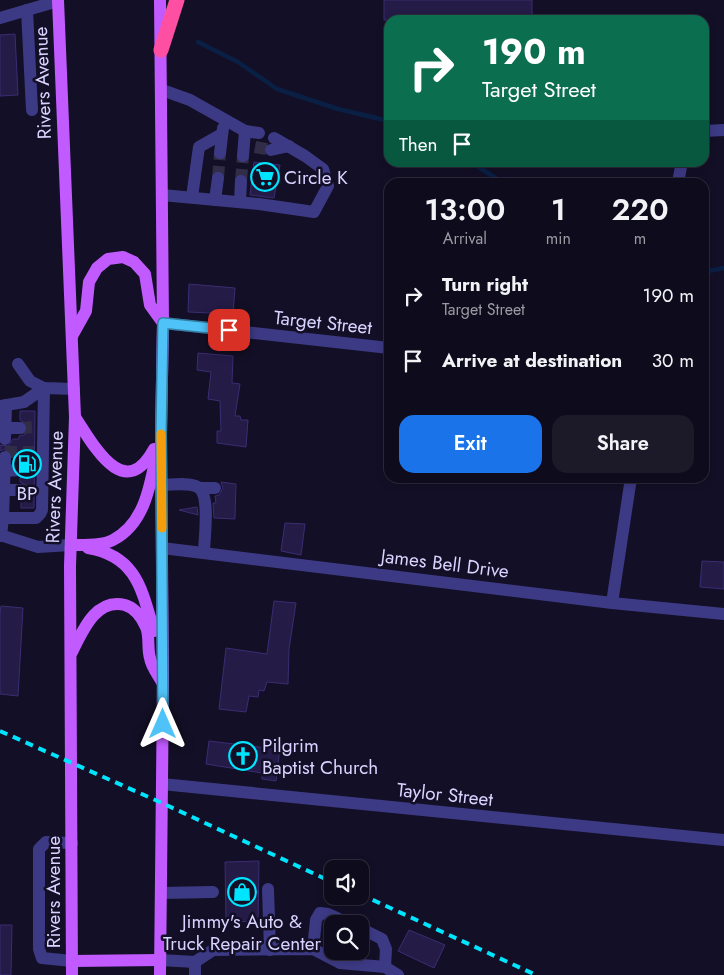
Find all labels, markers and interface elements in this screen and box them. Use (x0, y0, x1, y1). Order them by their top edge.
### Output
street label: Rivers Avenue (27, 26, 58, 140)
text: 190 m (482, 27, 586, 77)
icon: right (399, 35, 464, 100)
text: Target Street (482, 73, 596, 105)
icon: arrive (448, 130, 476, 158)
text: Then (399, 131, 438, 158)
supermarket icon: Circle K (250, 162, 280, 192)
place label: Circle K (284, 164, 348, 191)
text: 13:00 (425, 188, 505, 231)
text: 1 (551, 188, 566, 231)
text: 220 (611, 188, 668, 231)
text: Arrival (443, 227, 487, 250)
text: min (546, 227, 571, 250)
text: m (634, 227, 646, 250)
text: Turn right (442, 271, 528, 298)
icon: right (399, 282, 427, 310)
text: 190 m (643, 282, 694, 309)
text: Target Street (442, 298, 525, 321)
street label: Target Street (273, 304, 374, 341)
pin (208, 309, 250, 351)
icon: arrive (215, 316, 243, 344)
icon: arrive (399, 347, 427, 375)
text: Arrive at destination (442, 347, 622, 374)
text: 30 m (652, 347, 694, 374)
button: Exit (399, 415, 542, 473)
button: Share (552, 415, 694, 473)
street label: Rivers Avenue (39, 430, 70, 544)
fuel station icon: BP (12, 449, 42, 479)
place label: BP (16, 480, 38, 507)
street label: James Bell Drive (376, 542, 511, 585)
position arrow (136, 697, 188, 749)
place label: Pilgrim Baptist Church (262, 732, 378, 781)
church icon: Pilgrim Baptist Church (228, 741, 258, 771)
street label: Taylor Street (395, 776, 495, 813)
street label: Rivers Avenue (40, 836, 67, 948)
map controls (324, 860, 369, 960)
button: sound (324, 860, 369, 905)
shop icon: Jimmy's Auto & Truck Repair Center (227, 877, 257, 907)
place label: Jimmy's Auto & Truck Repair Center (163, 908, 322, 957)
button: search (324, 915, 369, 960)

